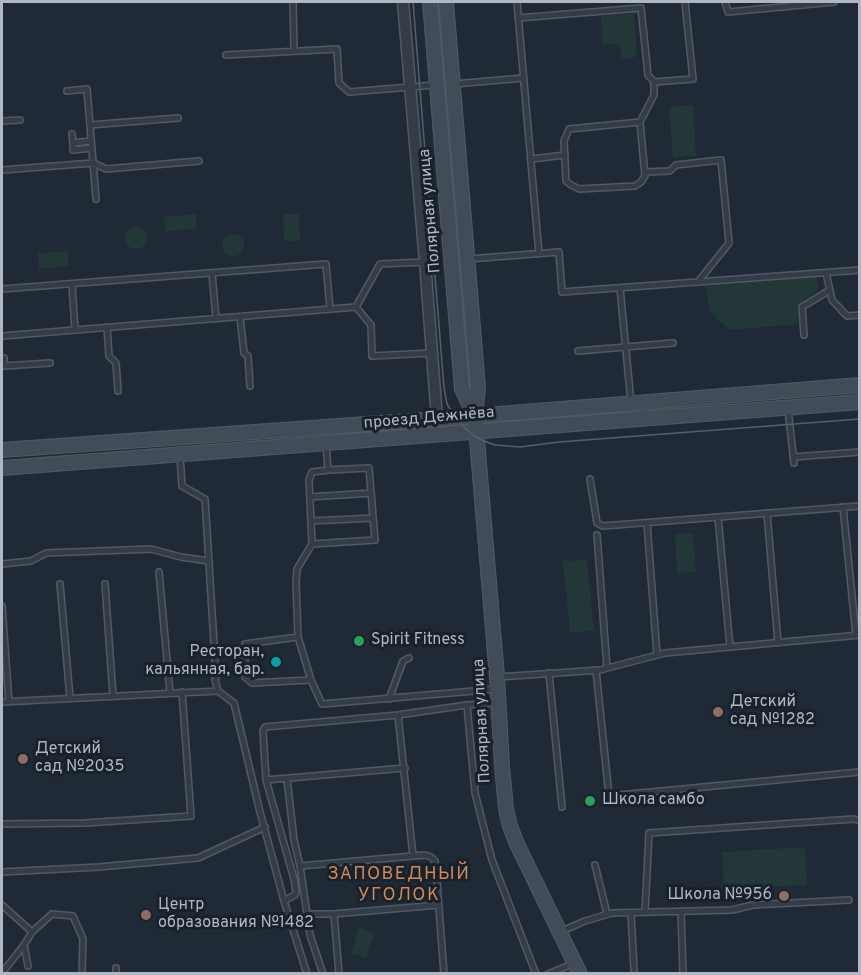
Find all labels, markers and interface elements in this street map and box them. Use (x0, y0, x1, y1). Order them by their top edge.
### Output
street label: Полярная улица (416, 148, 446, 274)
street label: проезд Дежнёва (363, 404, 495, 434)
place label: Spirit Fitness (371, 631, 465, 651)
marker: Spirit Fitness (352, 634, 366, 648)
place label: Ресторан, кальянная, бар. (145, 643, 264, 681)
marker: Ресторан, кальянная, бар. (269, 655, 283, 669)
street label: Полярная улица (470, 658, 496, 784)
place label: Детский сад №1282 (730, 693, 815, 731)
marker: Детский сад №1282 (711, 705, 725, 719)
place label: Детский сад №2035 (35, 740, 124, 778)
marker: Детский сад №2035 (16, 752, 30, 766)
place label: Школа самбо (602, 791, 705, 811)
marker: Школа самбо (583, 794, 597, 808)
district label: ЗАПОВЕДНЫЙ УГОЛОК (328, 864, 470, 906)
place label: Школа №956 (668, 886, 772, 906)
marker: Школа №956 (777, 889, 791, 903)
place label: Центр образования №1482 (158, 896, 314, 934)
marker: Центр образования №1482 (139, 908, 153, 922)

